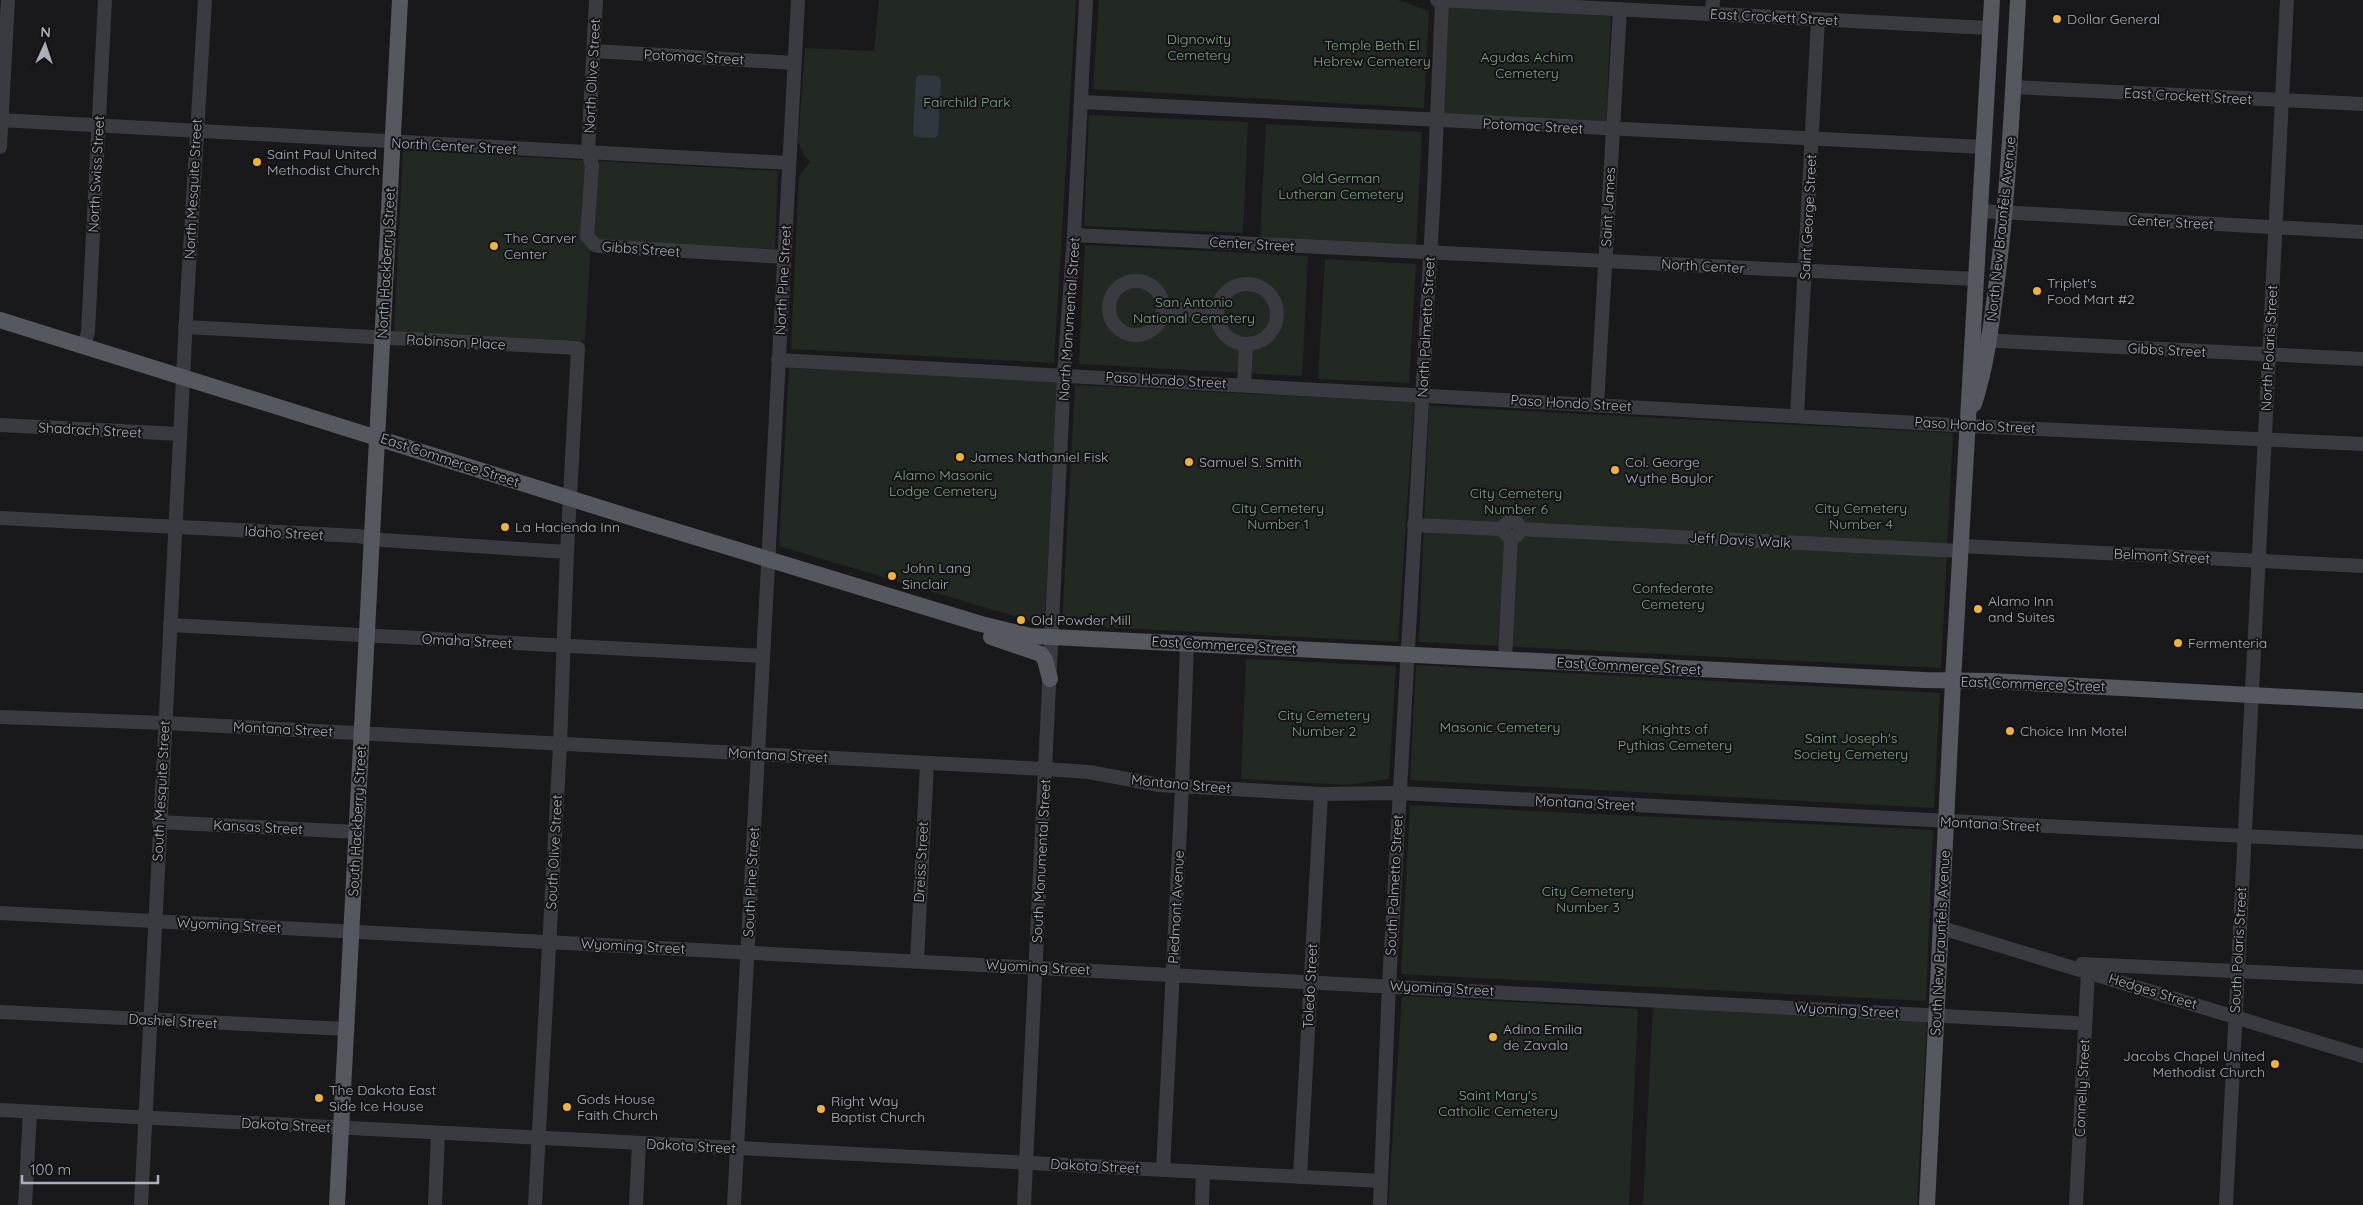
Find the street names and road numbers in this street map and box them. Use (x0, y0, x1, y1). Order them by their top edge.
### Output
street label: East Crockett Street (1710, 5, 1839, 29)
street label: North Olive Street (580, 18, 604, 134)
street label: Potomac Street (643, 45, 745, 69)
street label: East Crockett Street (2124, 84, 2253, 108)
street label: Potomac Street (1482, 114, 1584, 138)
street label: North Swiss Street (84, 115, 108, 233)
street label: North Mesquite Street (180, 118, 206, 260)
street label: North Center Street (391, 134, 518, 158)
street label: North New Braunfels Avenue (1982, 136, 2020, 322)
street label: Saint George Street (1796, 153, 1820, 280)
street label: Saint James (1597, 167, 1619, 247)
street label: North Hackberry Street (373, 187, 399, 339)
street label: Center Street (2128, 211, 2214, 233)
street label: North Pine Street (771, 224, 795, 335)
street label: Center Street (1209, 233, 1295, 255)
street label: North Monumental Street (1054, 236, 1084, 401)
street label: Gibbs Street (601, 237, 681, 261)
street label: North Center (1661, 255, 1746, 277)
street label: North Palmetto Street (1413, 256, 1439, 398)
street label: North Polaris Street (2257, 284, 2281, 411)
street label: Robinson Place (406, 330, 506, 354)
street label: Gibbs Street (2127, 339, 2207, 361)
street label: Paso Hondo Street (1105, 368, 1227, 392)
street label: Paso Hondo Street (1510, 391, 1632, 415)
street label: Paso Hondo Street (1914, 413, 2036, 437)
street label: Shadrach Street (38, 418, 143, 442)
street label: East Commerce Street (378, 429, 522, 491)
street label: Idaho Street (244, 522, 324, 544)
street label: Jeff Davis Walk (1689, 528, 1791, 552)
street label: Belmont Street (2113, 544, 2211, 568)
street label: Omaha Street (421, 630, 513, 652)
street label: East Commerce Street (1151, 632, 1297, 658)
street label: East Commerce Street (1556, 653, 1702, 679)
street label: East Commerce Street (1960, 672, 2106, 696)
street label: Montana Street (233, 717, 334, 741)
street label: South Mesquite Street (148, 720, 174, 862)
street label: Montana Street (728, 743, 829, 767)
street label: South Hackberry Street (344, 745, 370, 897)
street label: Montana Street (1130, 771, 1232, 797)
street label: South Monumental Street (1028, 778, 1054, 943)
street label: Montana Street (1535, 791, 1636, 815)
street label: South Olive Street (542, 794, 566, 910)
street label: Montana Street (1940, 812, 2041, 836)
street label: South Palmetto Street (1381, 814, 1407, 956)
street label: Kansas Street (213, 816, 304, 838)
street label: Dreiss Street (910, 821, 932, 903)
street label: South Pine Street (739, 826, 763, 938)
street label: Piedmont Avenue (1164, 850, 1188, 964)
street label: South New Braunfels Avenue (1926, 850, 1954, 1036)
street label: South Polaris Street (2226, 886, 2250, 1013)
street label: Wyoming Street (176, 913, 282, 937)
street label: Wyoming Street (580, 934, 686, 958)
street label: Toledo Street (1299, 943, 1321, 1029)
street label: Wyoming Street (985, 955, 1091, 979)
street label: Hedges Street (2107, 969, 2200, 1013)
street label: Wyoming Street (1389, 976, 1495, 1000)
street label: Wyoming Street (1794, 998, 1900, 1022)
street label: Dashiel Street (128, 1010, 218, 1032)
street label: Connelly Street (2070, 1038, 2094, 1137)
street label: Dakota Street (241, 1114, 331, 1136)
street label: Dakota Street (646, 1135, 736, 1157)
street label: Dakota Street (1050, 1155, 1140, 1177)

